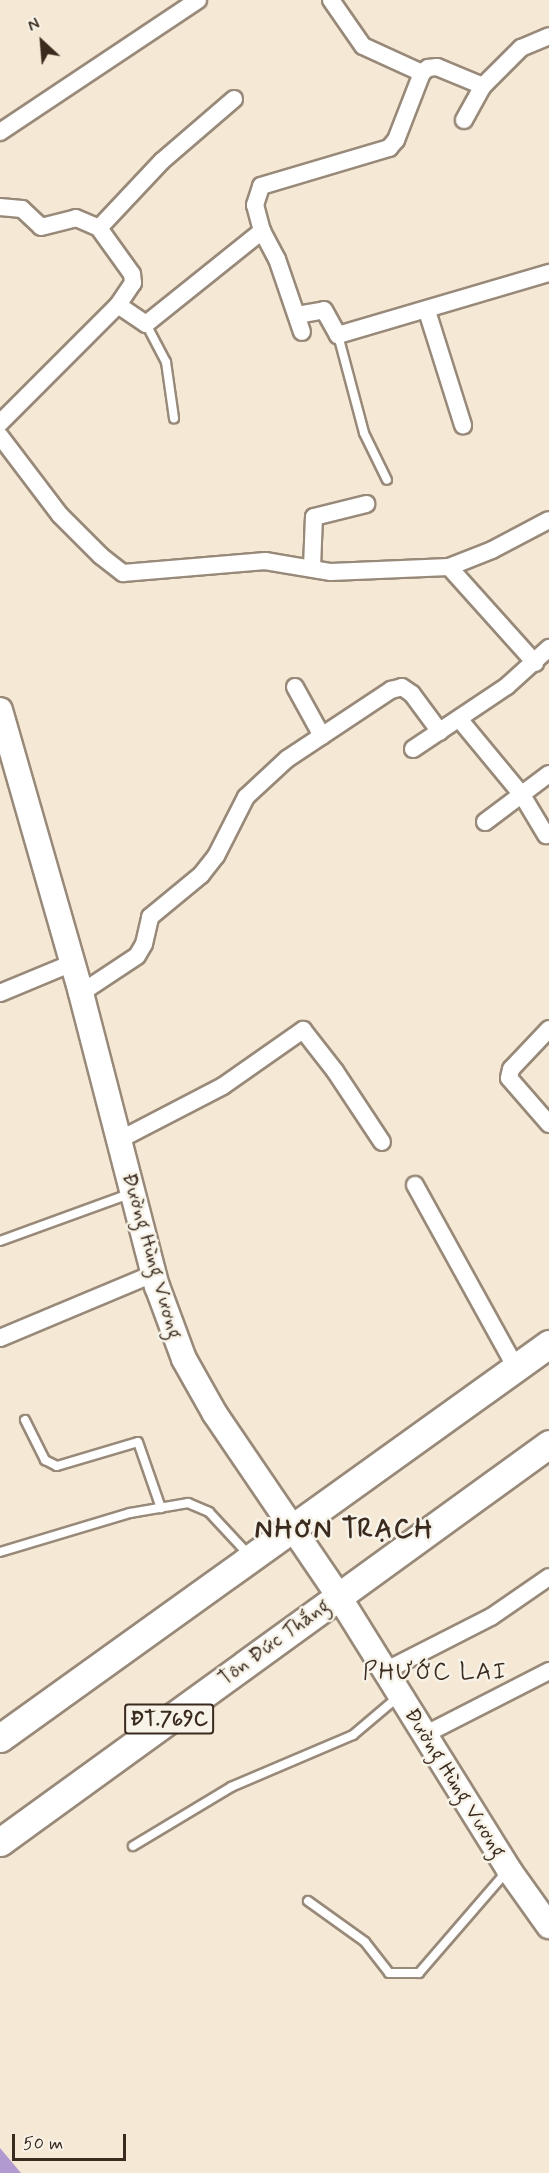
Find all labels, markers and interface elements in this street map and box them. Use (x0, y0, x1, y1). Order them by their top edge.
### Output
north arrow (12, 12, 72, 72)
text: N (24, 14, 43, 37)
street label: Đường Hùng Vương (117, 1171, 187, 1341)
district label: NHƠN TRẠCH (257, 1514, 431, 1546)
street label: Tôn Đức Thắng (214, 1593, 334, 1691)
district label: PHƯỚC LAI (363, 1659, 507, 1687)
road number: ĐT.769C (124, 1702, 214, 1736)
street label: Đường Hùng Vương (399, 1704, 511, 1862)
scale bar (15, 2122, 129, 2160)
text: 50 m (23, 2132, 63, 2156)

